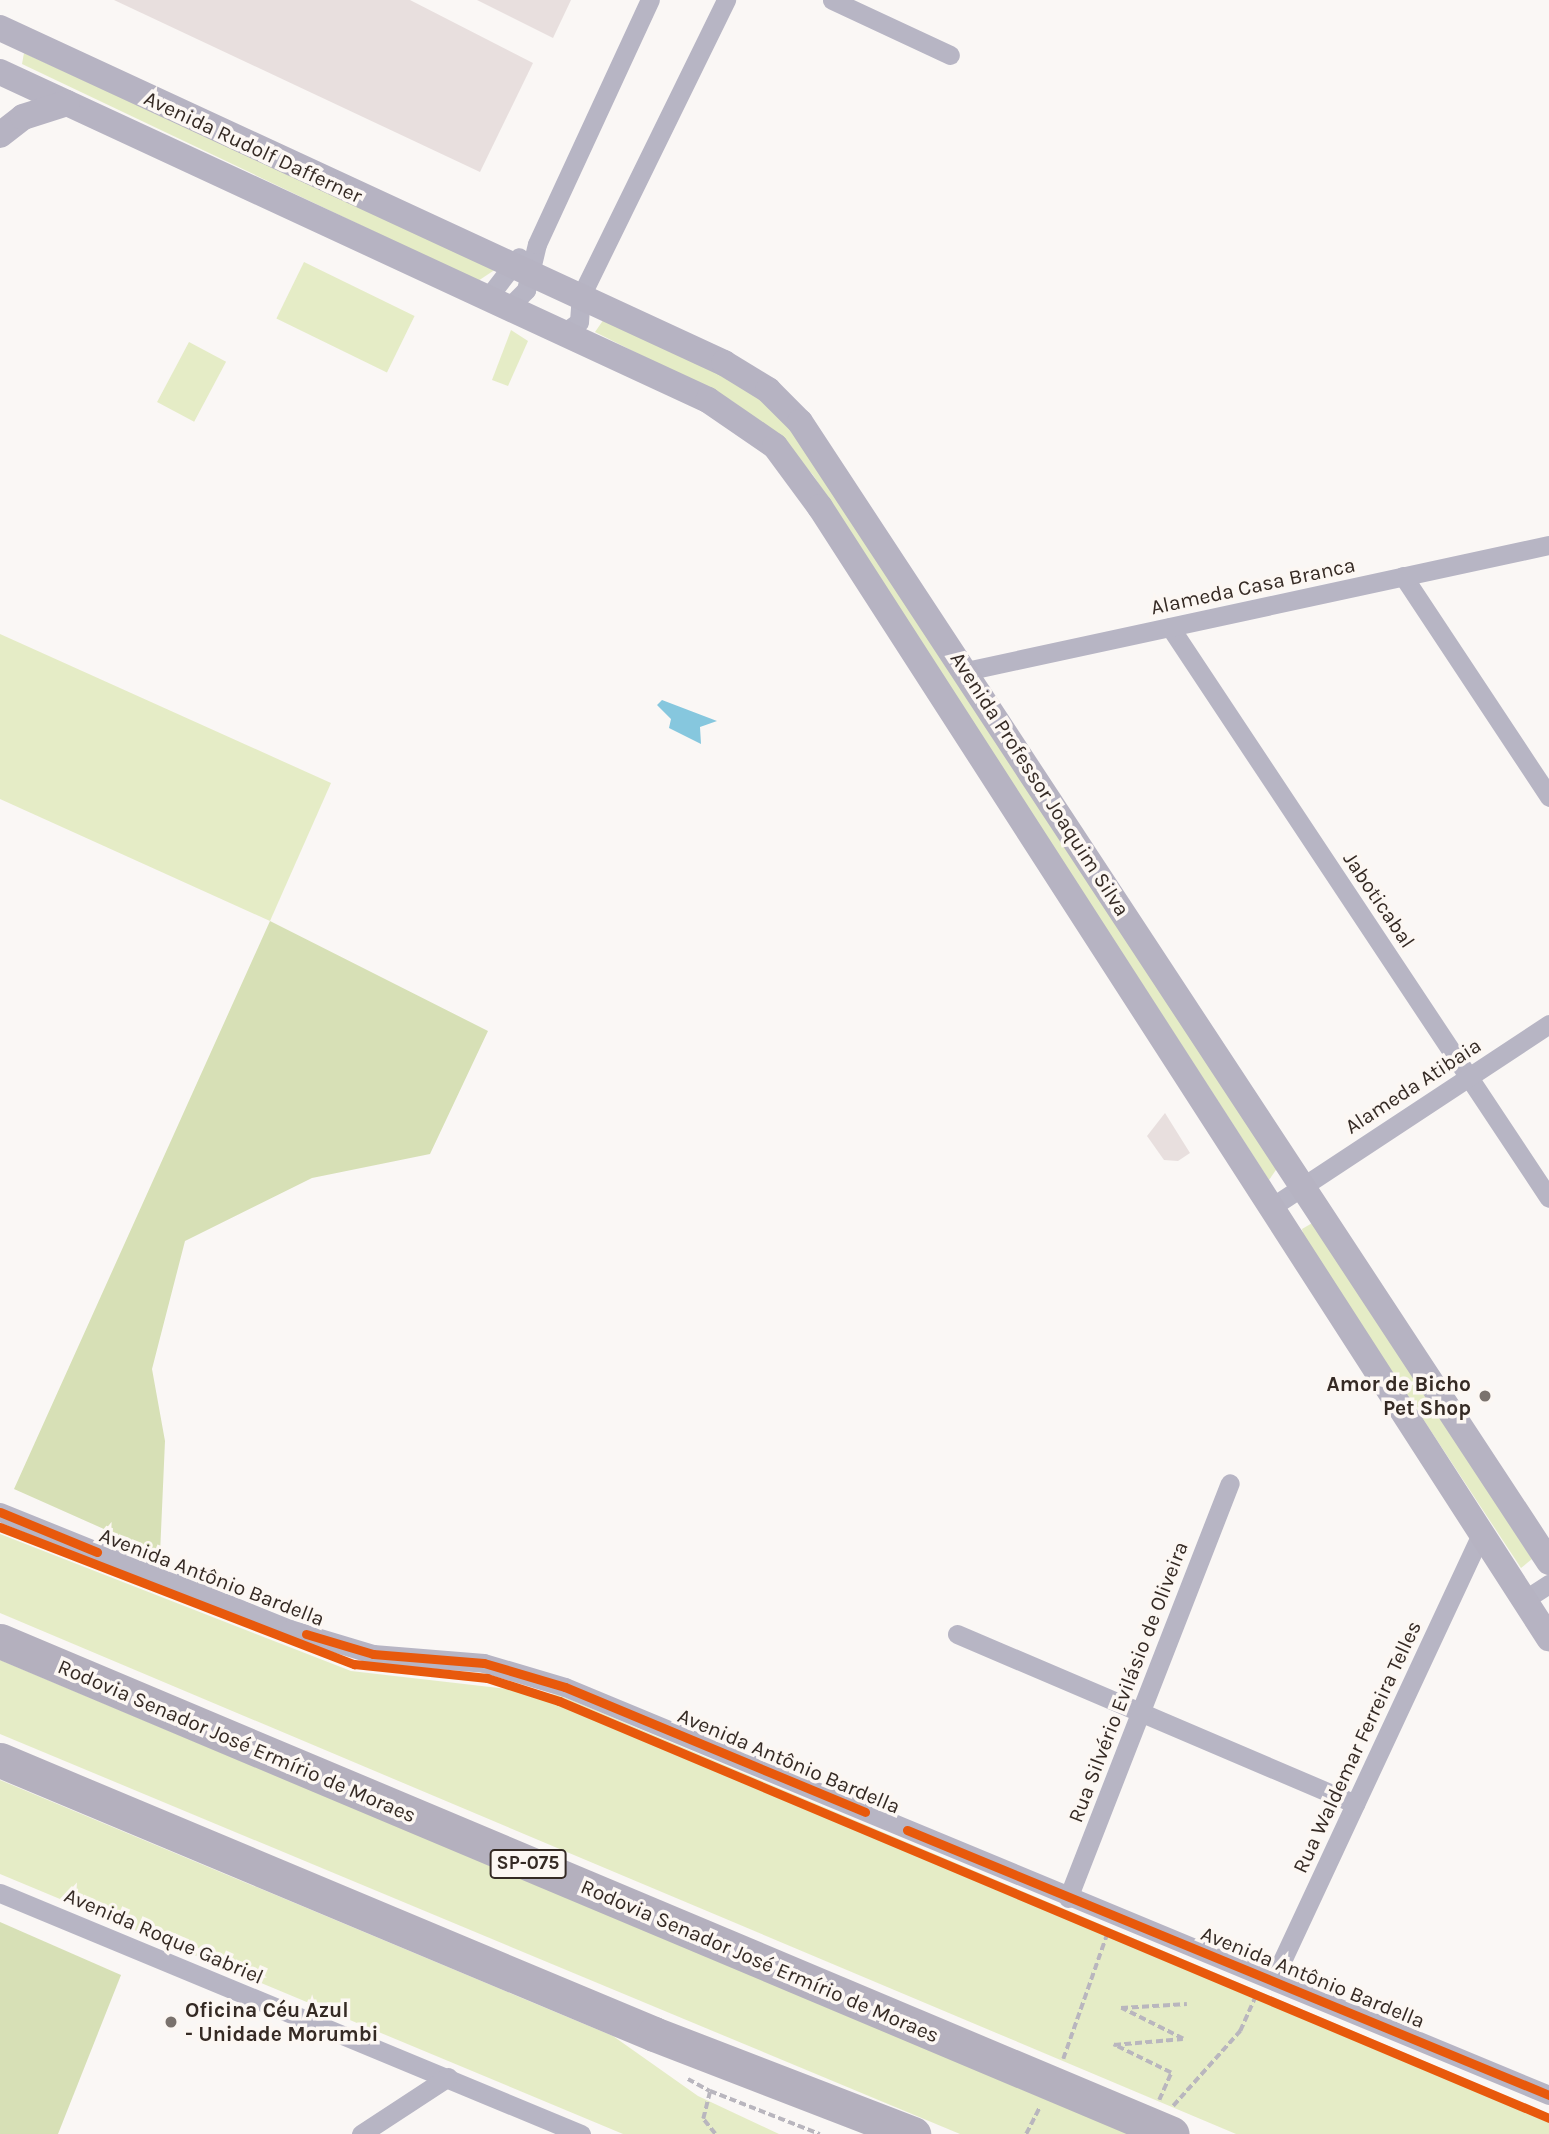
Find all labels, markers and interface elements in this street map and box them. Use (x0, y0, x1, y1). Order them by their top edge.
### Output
street label: Avenida Rudolf Dafferner (140, 85, 366, 209)
street label: Alameda Casa Branca (1149, 552, 1357, 620)
street label: Avenida Professor Joaquim Silva (945, 647, 1135, 921)
street label: Jaboticabal (1338, 847, 1420, 953)
street label: Alameda Atibaia (1340, 1033, 1486, 1139)
place label: Amor de Bicho Pet Shop (1327, 1371, 1471, 1421)
marker: Amor de Bicho Pet Shop (1477, 1388, 1493, 1404)
street label: Avenida Antônio Bardella (96, 1522, 328, 1632)
street label: Rua Silvério Evilásio de Oliveira (1063, 1538, 1193, 1826)
street label: Rua Waldemar Ferreira Telles (1287, 1617, 1427, 1877)
street label: Rodovia Senador José Ermírio de Moraes (54, 1654, 420, 1828)
street label: Avenida Antônio Bardella (674, 1703, 904, 1819)
road number: SP-075 (490, 1848, 566, 1880)
street label: Rodovia Senador José Ermírio de Moraes (577, 1874, 943, 2048)
street label: Avenida Roque Gabriel (61, 1883, 267, 1989)
street label: Avenida Antônio Bardella (1197, 1921, 1429, 2033)
place label: Oficina Céu Azul - Unidade Morumbi (185, 1997, 379, 2047)
marker: Oficina Céu Azul - Unidade Morumbi (163, 2014, 179, 2030)

